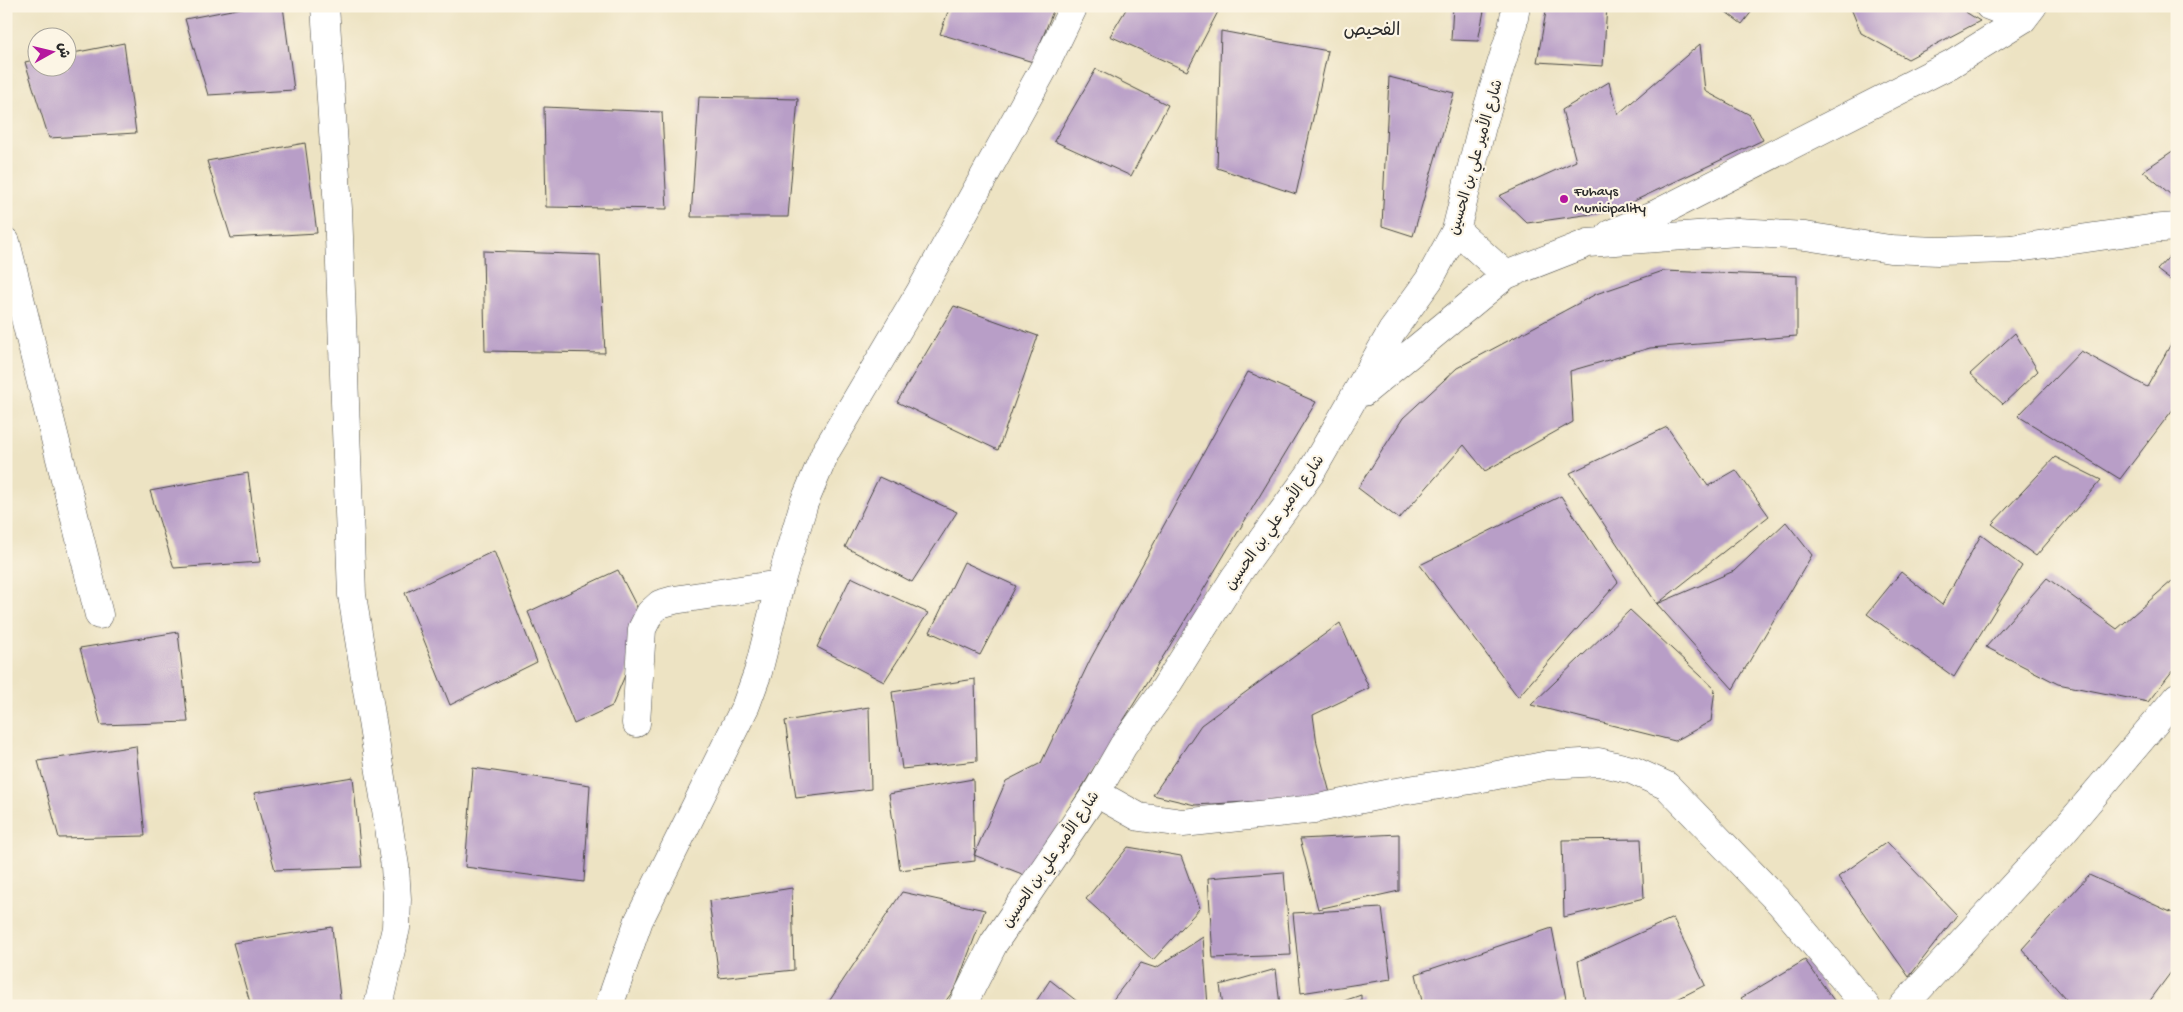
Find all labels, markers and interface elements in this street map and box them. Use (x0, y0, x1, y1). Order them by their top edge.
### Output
district label: الفحيص (1343, 21, 1401, 42)
north arrow (28, 28, 78, 78)
text: ش (53, 42, 72, 59)
street label: شارع الأمير علي بن الحسين (1443, 77, 1510, 238)
place label: Fuhays Municipality (1573, 183, 1647, 218)
marker: Fuhays Municipality (1558, 193, 1570, 205)
street label: شارع الأمير علي بن الحسين (1220, 450, 1331, 595)
street label: شارع الأمير علي بن الحسين (997, 787, 1106, 933)

